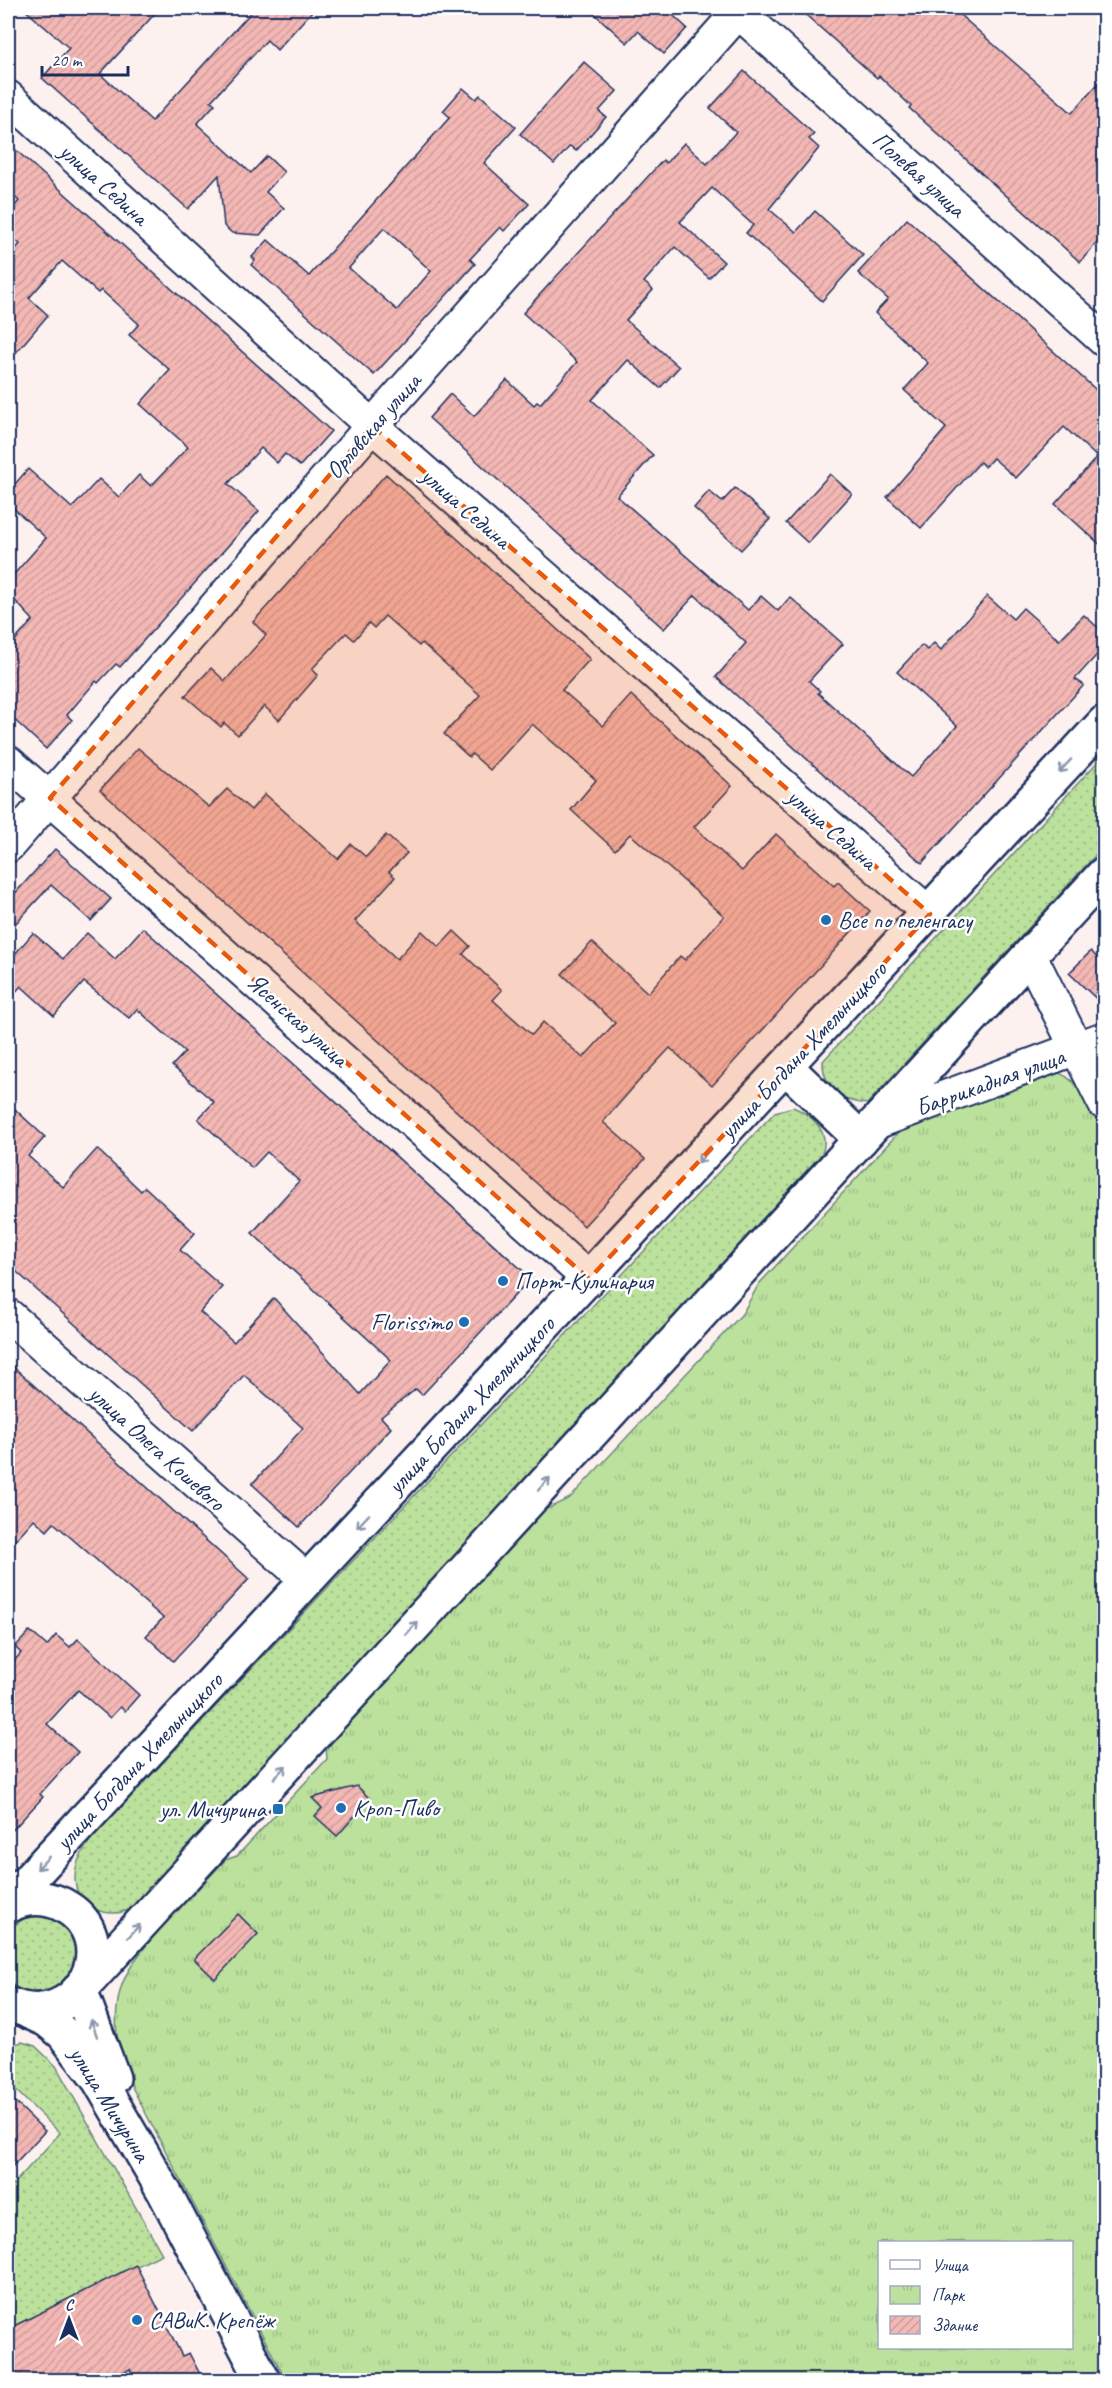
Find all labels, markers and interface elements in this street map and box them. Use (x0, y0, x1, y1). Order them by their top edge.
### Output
scale bar (42, 39, 128, 77)
text: 20 m (51, 49, 84, 71)
street label: Полевая улица (866, 124, 973, 225)
street label: улица Седина (52, 135, 156, 233)
street label: Орловская улица (319, 365, 429, 485)
street label: улица Седина (413, 459, 519, 557)
one-way arrow (1058, 759, 1072, 774)
street label: улица Седина (779, 780, 885, 878)
place label: Все по пеленгасу (838, 905, 974, 935)
marker: Все по пеленгасу (819, 913, 833, 927)
street label: улица Богдана Хмельницкого (711, 954, 894, 1147)
street label: Ясенская улица (241, 967, 356, 1075)
street label: Баррикадная улица (911, 1041, 1070, 1123)
one-way arrow (697, 1148, 711, 1163)
place label: Порт-Кулинария (515, 1266, 654, 1296)
marker: Порт-Кулинария (496, 1274, 510, 1288)
place label: Florissimo (371, 1307, 454, 1337)
street label: улица Богдана Хмельницкого (379, 1309, 562, 1502)
marker: Florissimo (457, 1315, 471, 1329)
street label: улица Олега Кошевого (81, 1377, 233, 1518)
one-way arrow (536, 1477, 551, 1492)
one-way arrow (356, 1513, 370, 1528)
one-way arrow (405, 1621, 419, 1636)
street label: улица Богдана Хмельницкого (47, 1665, 230, 1858)
one-way arrow (273, 1765, 287, 1780)
place label: Кроп-Пиво (353, 1793, 441, 1823)
place label: ул. Мичурина (158, 1794, 268, 1824)
marker: Кроп-Пиво (334, 1801, 348, 1815)
marker: ул. Мичурина (271, 1802, 285, 1816)
one-way arrow (37, 1855, 51, 1870)
one-way arrow (127, 1924, 141, 1939)
one-way arrow (88, 2019, 99, 2038)
street label: улица Мичурина (62, 2039, 158, 2169)
legend (878, 2241, 1073, 2349)
text: Улица (932, 2254, 969, 2276)
text: Парк (932, 2284, 966, 2306)
north arrow (39, 2289, 99, 2349)
text: С (65, 2295, 75, 2315)
place label: САВиК. Крепёж (149, 2305, 277, 2335)
marker: САВиК. Крепёж (130, 2313, 144, 2327)
text: Здание (932, 2314, 978, 2336)

